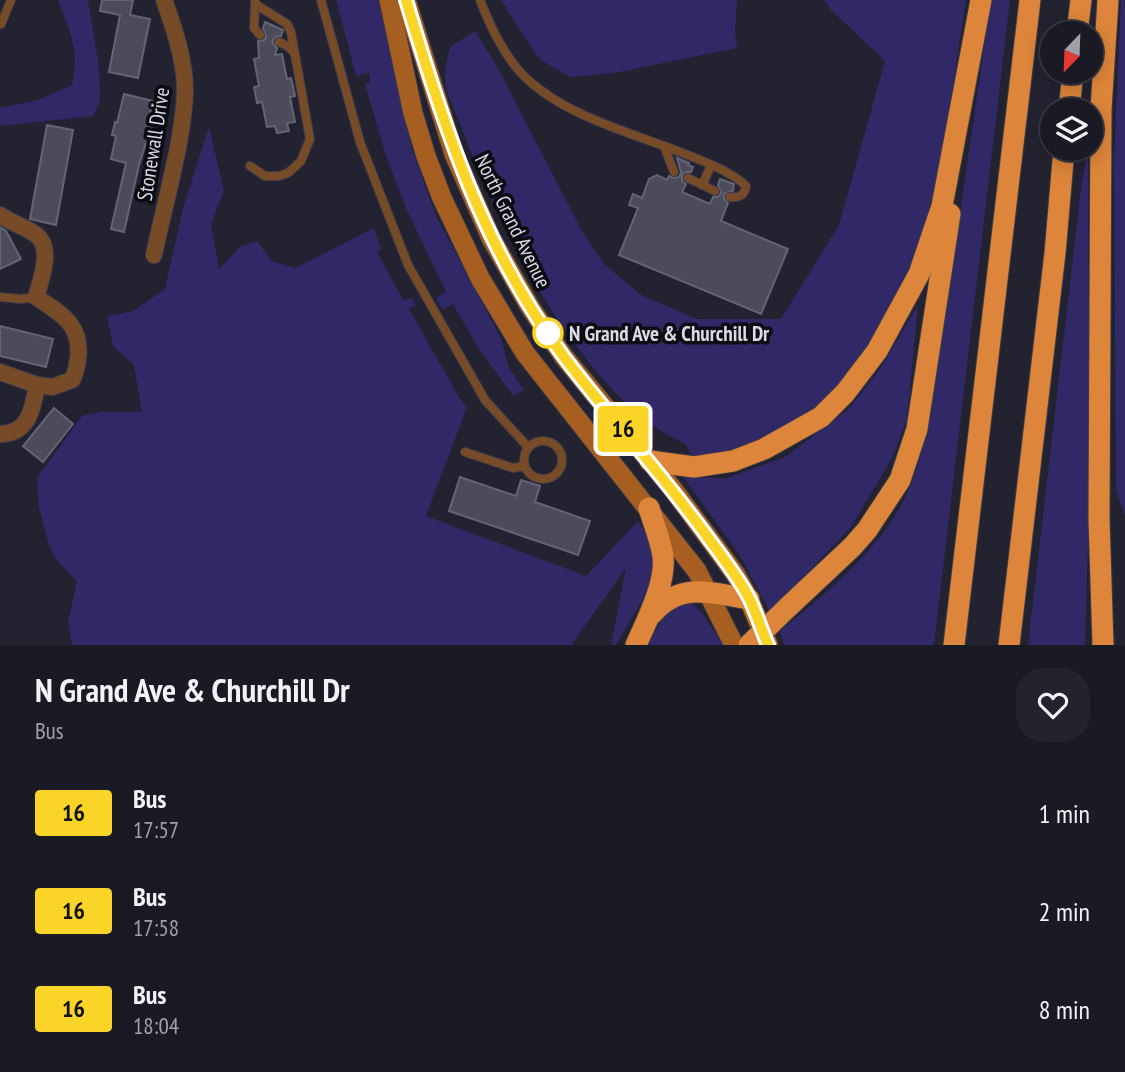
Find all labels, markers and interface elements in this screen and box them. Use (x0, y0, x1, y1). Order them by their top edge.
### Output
north arrow (1040, 21, 1102, 84)
map controls (1040, 21, 1103, 161)
street label: Stonewall Drive (131, 85, 175, 203)
button: layers (1040, 98, 1103, 161)
street label: North Grand Avenue (469, 150, 557, 292)
marker: N Grand Ave & Churchill Dr (533, 318, 563, 348)
place label: N Grand Ave & Churchill Dr (569, 320, 770, 347)
line badge: 16 (592, 406, 654, 452)
text: 16 (612, 413, 634, 444)
text: N Grand Ave & Churchill Dr (35, 668, 350, 711)
button: heart (1016, 668, 1090, 742)
text: Bus (35, 716, 64, 745)
text: Bus (133, 782, 166, 815)
text: 16 (62, 797, 85, 828)
text: 1 min (1039, 797, 1090, 830)
text: 17:57 (133, 815, 179, 844)
text: Bus (133, 880, 166, 913)
text: 16 (62, 895, 85, 926)
text: 2 min (1039, 895, 1090, 928)
text: 17:58 (133, 913, 179, 942)
text: Bus (133, 978, 166, 1011)
text: 16 (62, 993, 85, 1024)
text: 8 min (1039, 993, 1090, 1026)
text: 18:04 (133, 1011, 179, 1040)

